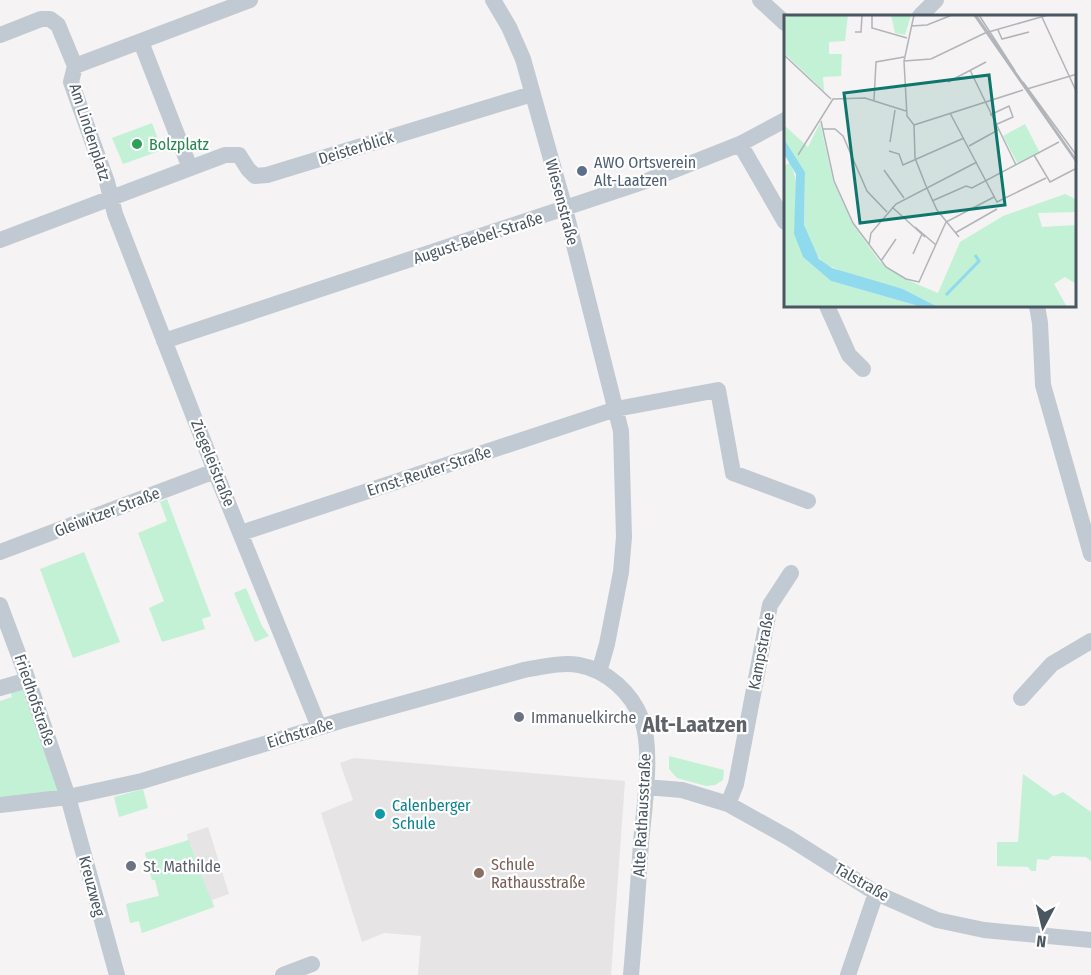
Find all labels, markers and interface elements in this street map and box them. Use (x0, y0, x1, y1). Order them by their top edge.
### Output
inset map (784, 15, 1076, 308)
street label: Am Lindenplatz (65, 81, 115, 183)
street label: Deisterblick (316, 127, 396, 168)
place label: Bolzplatz (149, 135, 209, 154)
marker: Bolzplatz (130, 137, 144, 151)
place label: AWO Ortsverein Alt-Laatzen (594, 153, 696, 190)
street label: Wiesenstraße (541, 157, 583, 247)
marker: AWO Ortsverein Alt-Laatzen (575, 164, 589, 178)
street label: August-Bebel-Straße (411, 208, 545, 268)
street label: Ziegeleistraße (187, 417, 239, 509)
street label: Ernst-Reuter-Straße (365, 442, 493, 500)
street label: Gleiwitzer Straße (52, 483, 162, 541)
street label: Kampstraße (744, 611, 778, 691)
street label: Friedhofstraße (10, 652, 60, 748)
place label: Immanuelkirche (531, 708, 636, 727)
marker: Immanuelkirche (512, 710, 526, 724)
district label: Alt-Laatzen (642, 711, 747, 738)
street label: Eichstraße (265, 714, 336, 752)
street label: Alte Rathausstraße (629, 753, 655, 877)
place label: Calenberger Schule (392, 796, 471, 833)
marker: Calenberger Schule (373, 807, 387, 821)
street label: Kreuzweg (75, 854, 109, 919)
place label: Schule Rathausstraße (491, 855, 585, 892)
place label: St. Mathilde (143, 857, 221, 876)
marker: St. Mathilde (124, 859, 138, 873)
street label: Talstraße (831, 859, 893, 905)
marker: Schule Rathausstraße (472, 866, 486, 880)
north arrow (1013, 897, 1073, 957)
text: N (1035, 931, 1047, 951)

